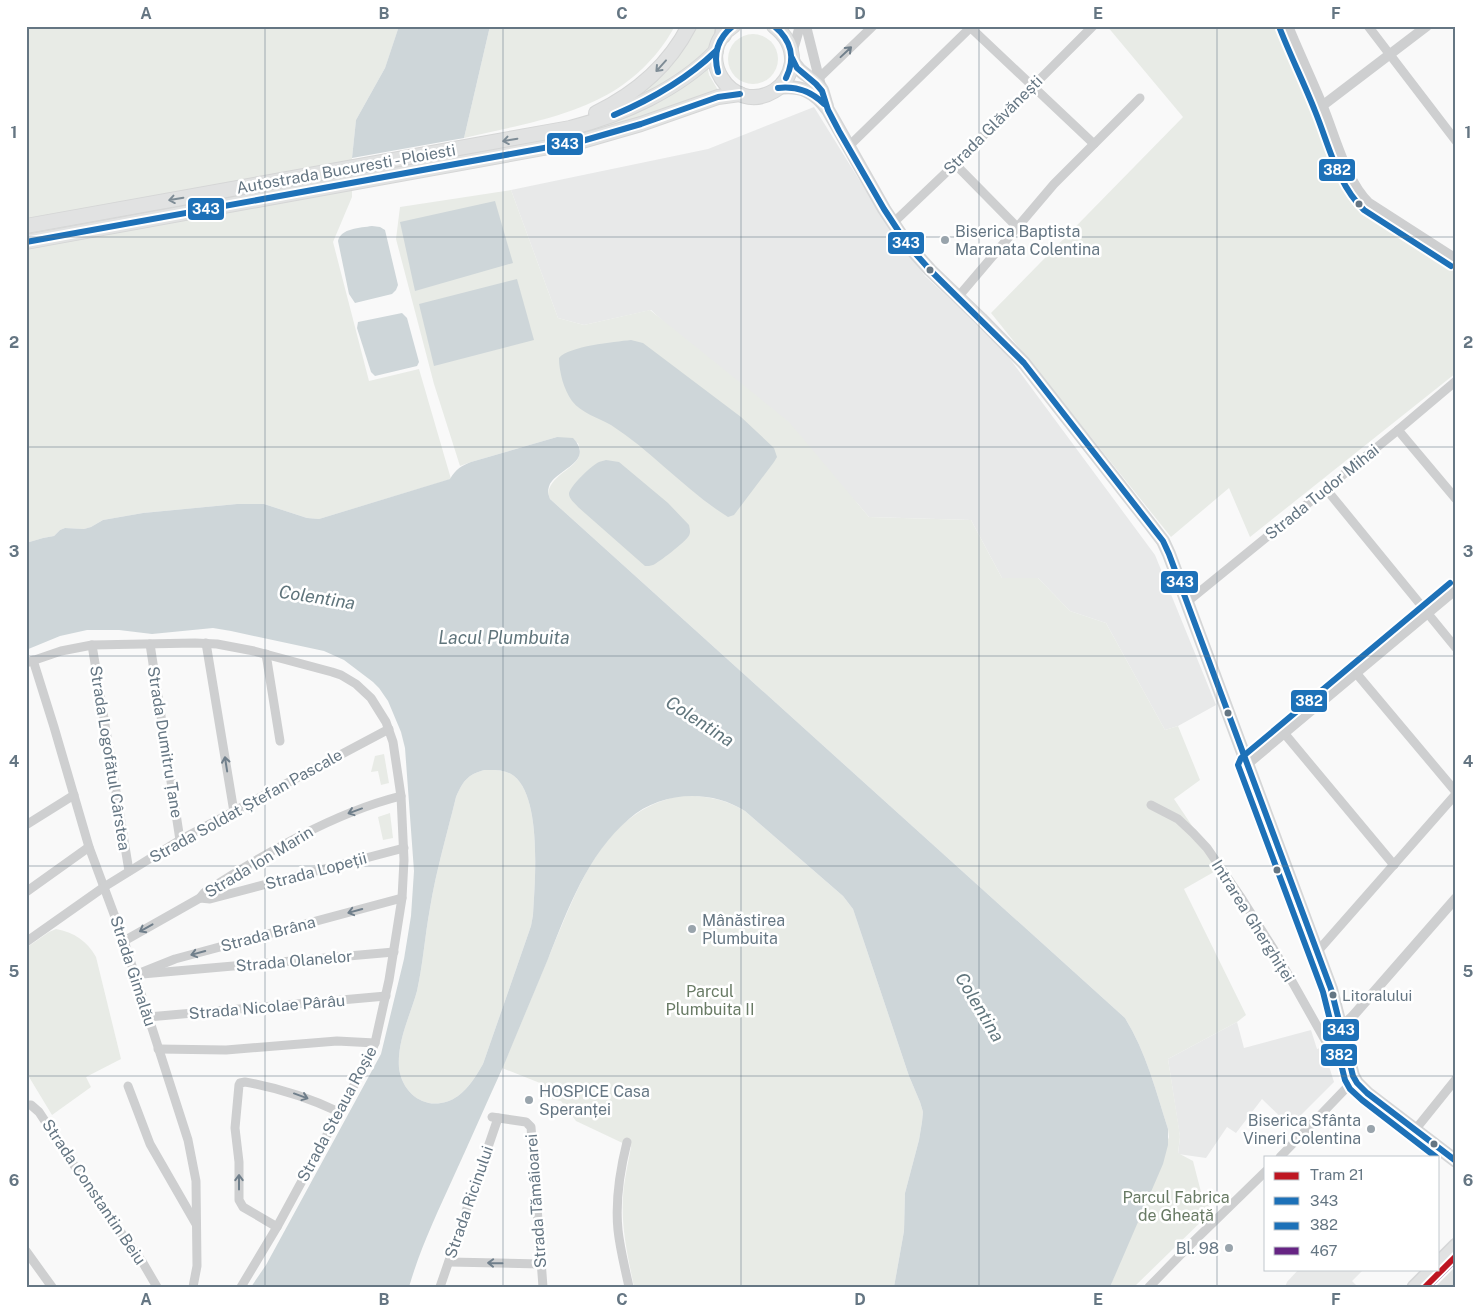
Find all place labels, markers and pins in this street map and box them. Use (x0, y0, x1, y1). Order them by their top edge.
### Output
unlabelled marker (1354, 199, 1364, 209)
place label: Biserica Baptista Maranata Colentina (955, 222, 1100, 259)
marker: Biserica Baptista Maranata Colentina (939, 234, 951, 246)
unlabelled marker (925, 265, 935, 275)
unlabelled marker (1223, 708, 1233, 718)
unlabelled marker (1272, 865, 1282, 875)
place label: Mânăstirea Plumbuita (702, 911, 785, 948)
marker: Mânăstirea Plumbuita (686, 923, 698, 935)
place label: Litoralului (1342, 987, 1412, 1004)
marker: Litoralului (1328, 990, 1338, 1000)
place label: HOSPICE Casa Speranței (539, 1082, 650, 1119)
marker: HOSPICE Casa Speranței (523, 1094, 535, 1106)
place label: Biserica Sfânta Vineri Colentina (1243, 1111, 1361, 1148)
marker: Biserica Sfânta Vineri Colentina (1365, 1123, 1377, 1135)
unlabelled marker (1429, 1139, 1439, 1149)
place label: Bl. 98 (1176, 1239, 1219, 1258)
marker: Bl. 98 (1223, 1242, 1235, 1254)

